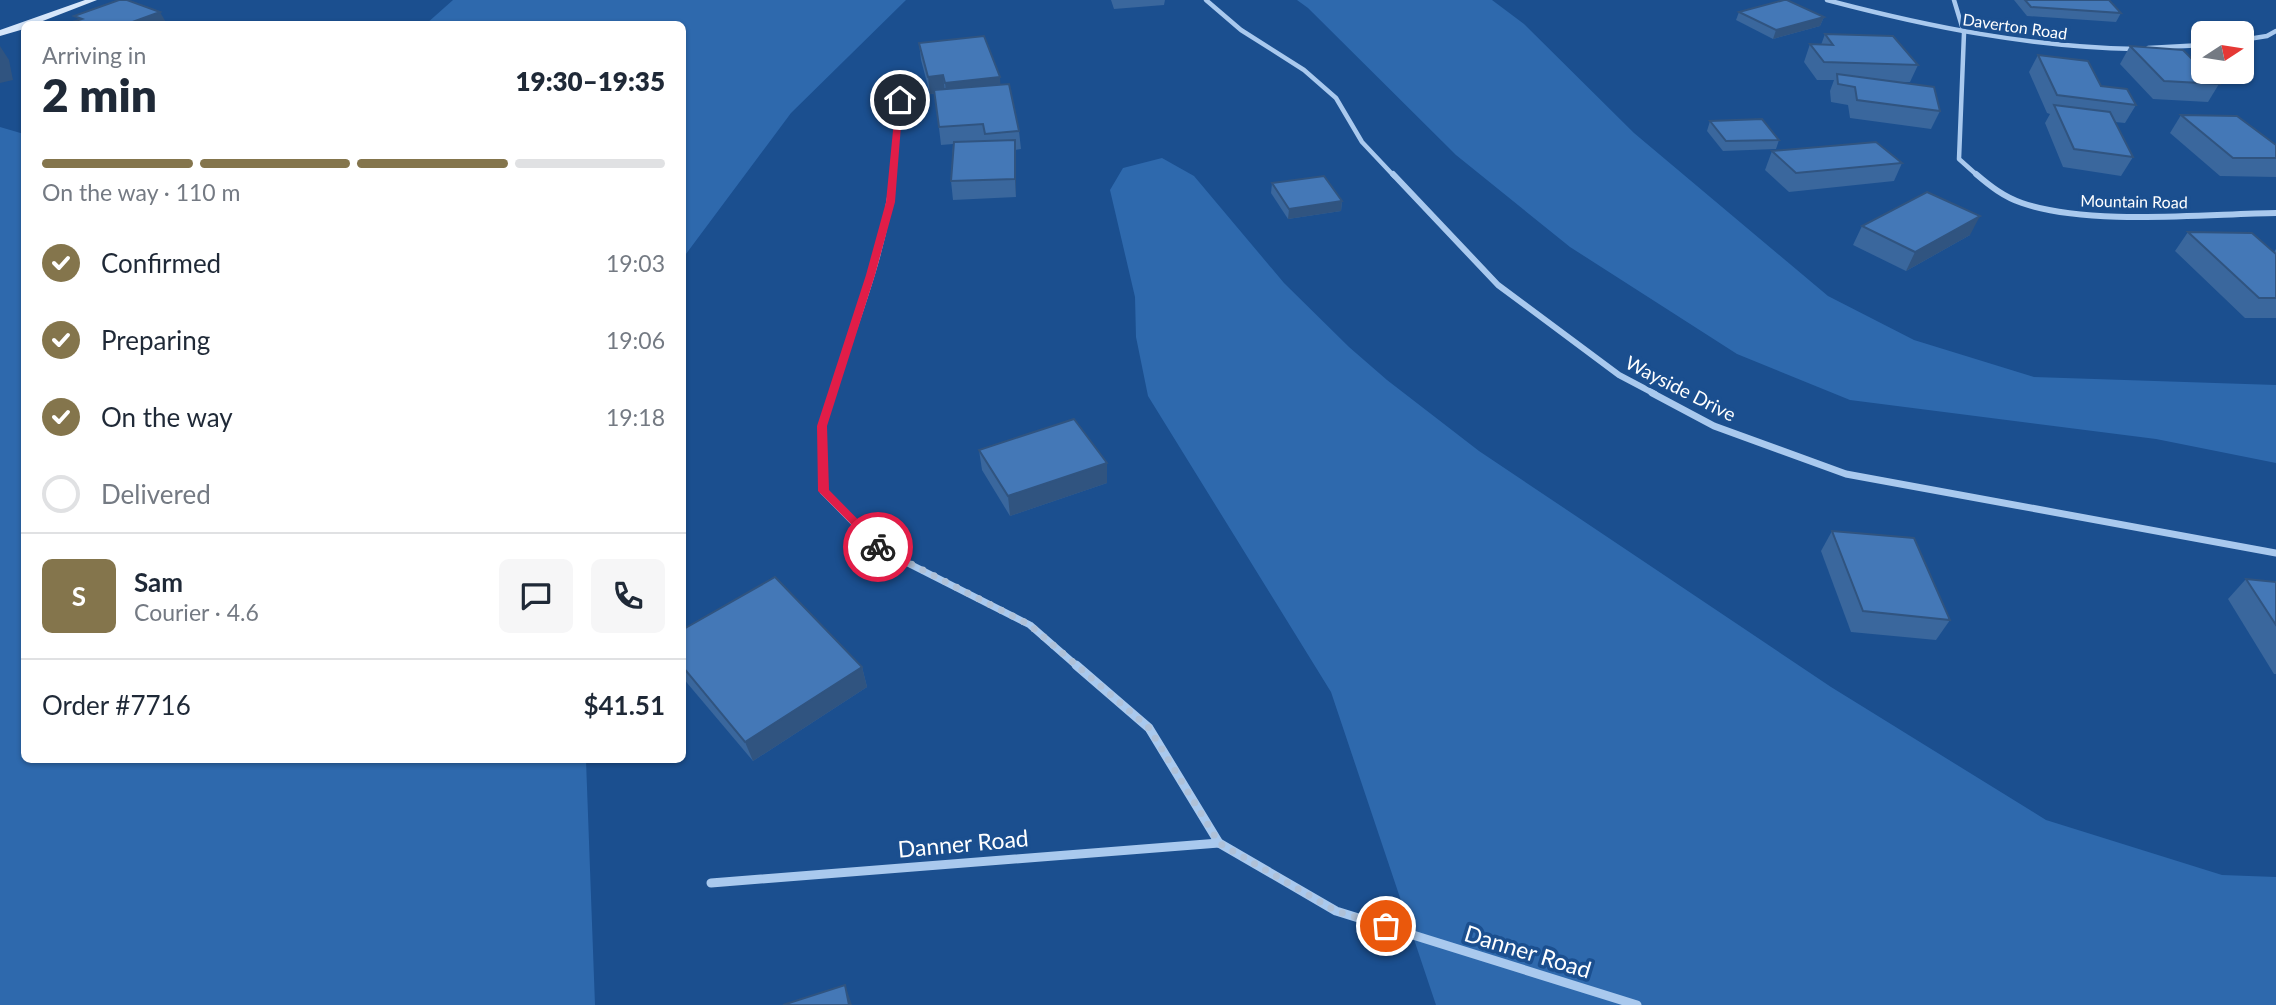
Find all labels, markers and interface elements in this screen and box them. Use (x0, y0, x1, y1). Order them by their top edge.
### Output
street label: Daverton Road (1962, 9, 2068, 43)
north arrow (2191, 21, 2254, 84)
map controls (2191, 21, 2254, 84)
text: Arriving in (42, 41, 146, 69)
text: 19:30–19:35 (515, 65, 665, 97)
text: 2 min (42, 67, 157, 122)
pin (870, 70, 930, 130)
icon: home (881, 81, 919, 119)
text: On the way · 110 m (42, 178, 241, 206)
street label: Mountain Road (2080, 191, 2188, 211)
icon: check (42, 244, 80, 282)
text: Confirmed (101, 247, 221, 279)
text: 19:03 (606, 249, 665, 277)
icon: check (42, 321, 80, 359)
text: Preparing (101, 324, 210, 356)
text: 19:06 (606, 326, 665, 354)
street label: Wayside Drive (1622, 350, 1740, 426)
icon: check (42, 398, 80, 436)
text: On the way (101, 401, 233, 433)
text: 19:18 (606, 403, 665, 431)
text: Delivered (101, 478, 211, 510)
courier (843, 512, 913, 582)
icon: bike (859, 528, 897, 566)
button: chat (499, 559, 573, 633)
button: phone (591, 559, 665, 633)
text: Sam (134, 566, 183, 598)
text: S (72, 580, 86, 612)
text: Courier · 4.6 (134, 598, 259, 626)
text: Order #7716 (42, 689, 191, 721)
text: $41.51 (583, 689, 665, 721)
street label: Danner Road (896, 823, 1030, 863)
pin (1356, 896, 1416, 956)
icon: bag (1367, 907, 1405, 945)
street label: Danner Road (1461, 918, 1595, 984)

